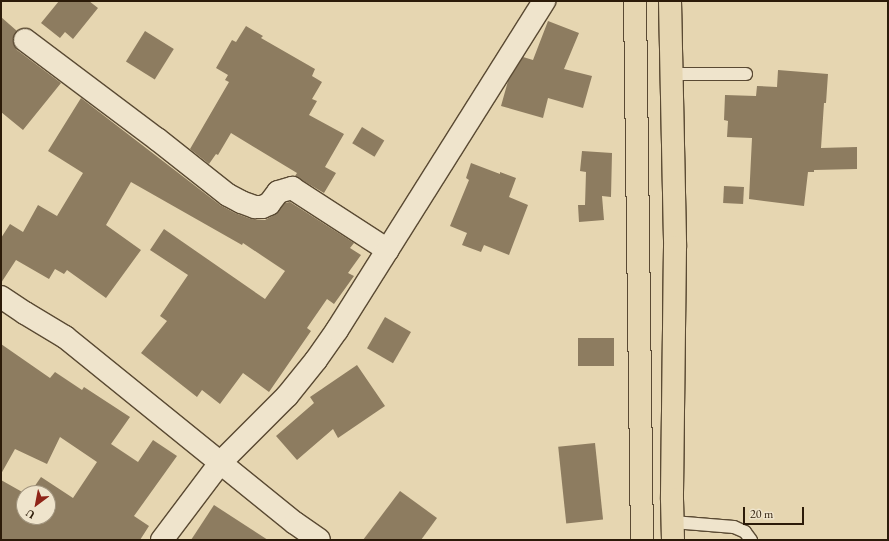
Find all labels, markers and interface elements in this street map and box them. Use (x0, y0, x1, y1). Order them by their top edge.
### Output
north arrow (16, 485, 56, 525)
scale bar (745, 499, 806, 525)
text: U (23, 506, 37, 522)
text: 20 m (750, 506, 773, 522)

